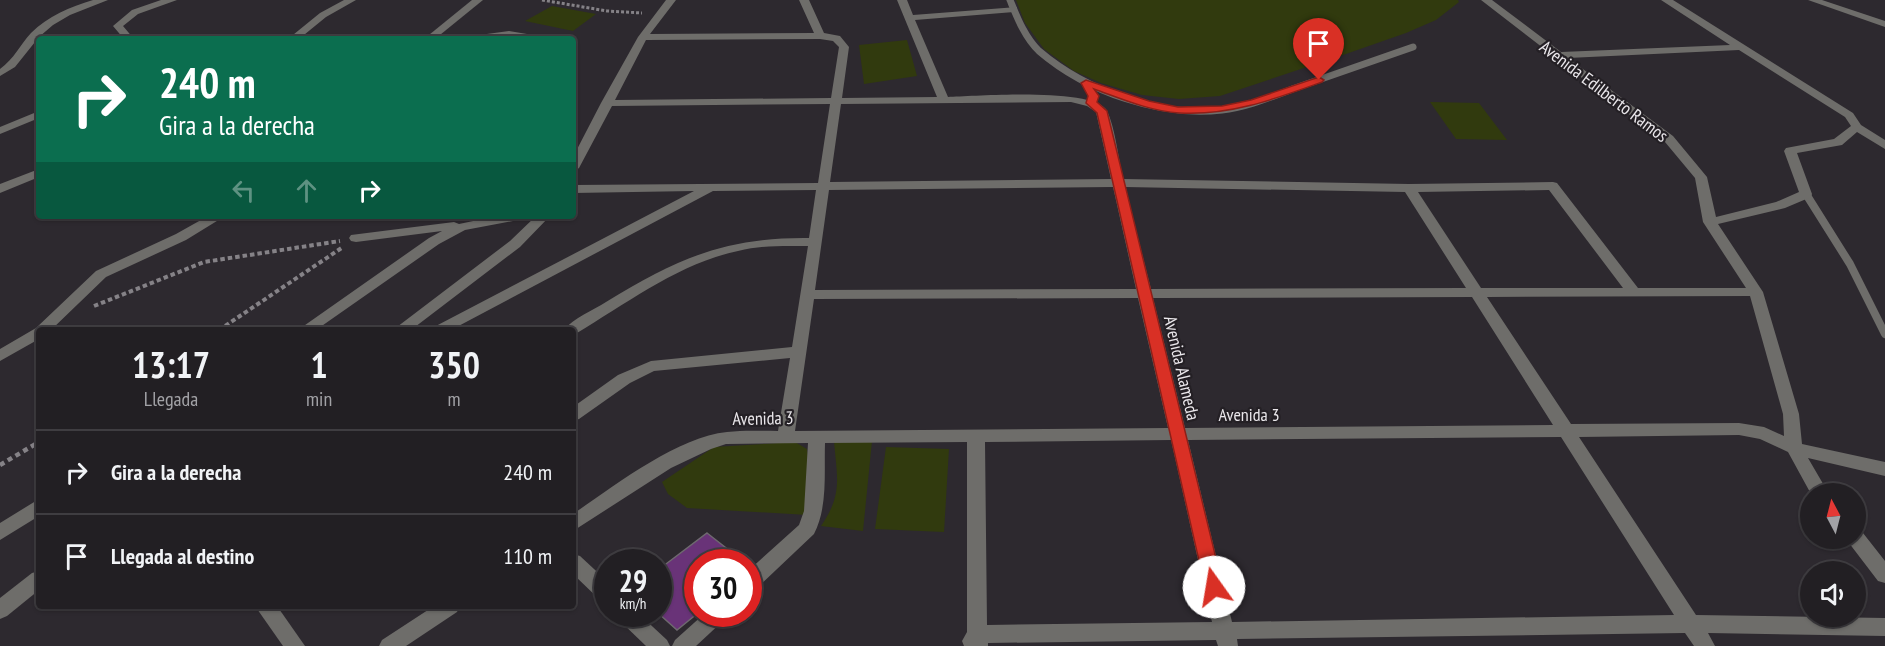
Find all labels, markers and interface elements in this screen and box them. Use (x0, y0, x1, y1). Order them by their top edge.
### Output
pin (1293, 18, 1344, 80)
icon: arrive (1302, 27, 1335, 60)
street label: Avenida Edilberto Ramos (1535, 35, 1673, 147)
text: 240 m (159, 55, 256, 110)
icon: right (60, 60, 138, 138)
text: Gira a la derecha (159, 108, 315, 142)
icon: left (227, 174, 260, 207)
icon: ahead (290, 174, 323, 207)
icon: right (353, 174, 386, 207)
street label: Avenida Alameda (1159, 313, 1205, 423)
text: 13:17 (132, 341, 210, 388)
text: 1 (310, 341, 328, 388)
text: 350 (428, 341, 480, 388)
text: Llegada (144, 386, 198, 412)
text: min (306, 386, 332, 412)
text: m (448, 386, 461, 412)
street label: Avenida 3 (1218, 403, 1280, 426)
street label: Avenida 3 (732, 406, 794, 430)
icon: right (60, 456, 93, 489)
text: Gira a la derecha (111, 458, 241, 486)
text: 240 m (503, 458, 552, 486)
north arrow (1800, 483, 1866, 549)
map controls (1800, 483, 1866, 627)
icon: arrive (60, 540, 93, 573)
text: Llegada al destino (111, 542, 254, 570)
text: 110 m (503, 542, 552, 570)
speed limit sign: 30 (684, 549, 762, 627)
position arrow (1182, 555, 1246, 619)
text: 29 (619, 561, 647, 600)
button: sound (1800, 561, 1866, 627)
text: km/h (620, 594, 646, 613)

